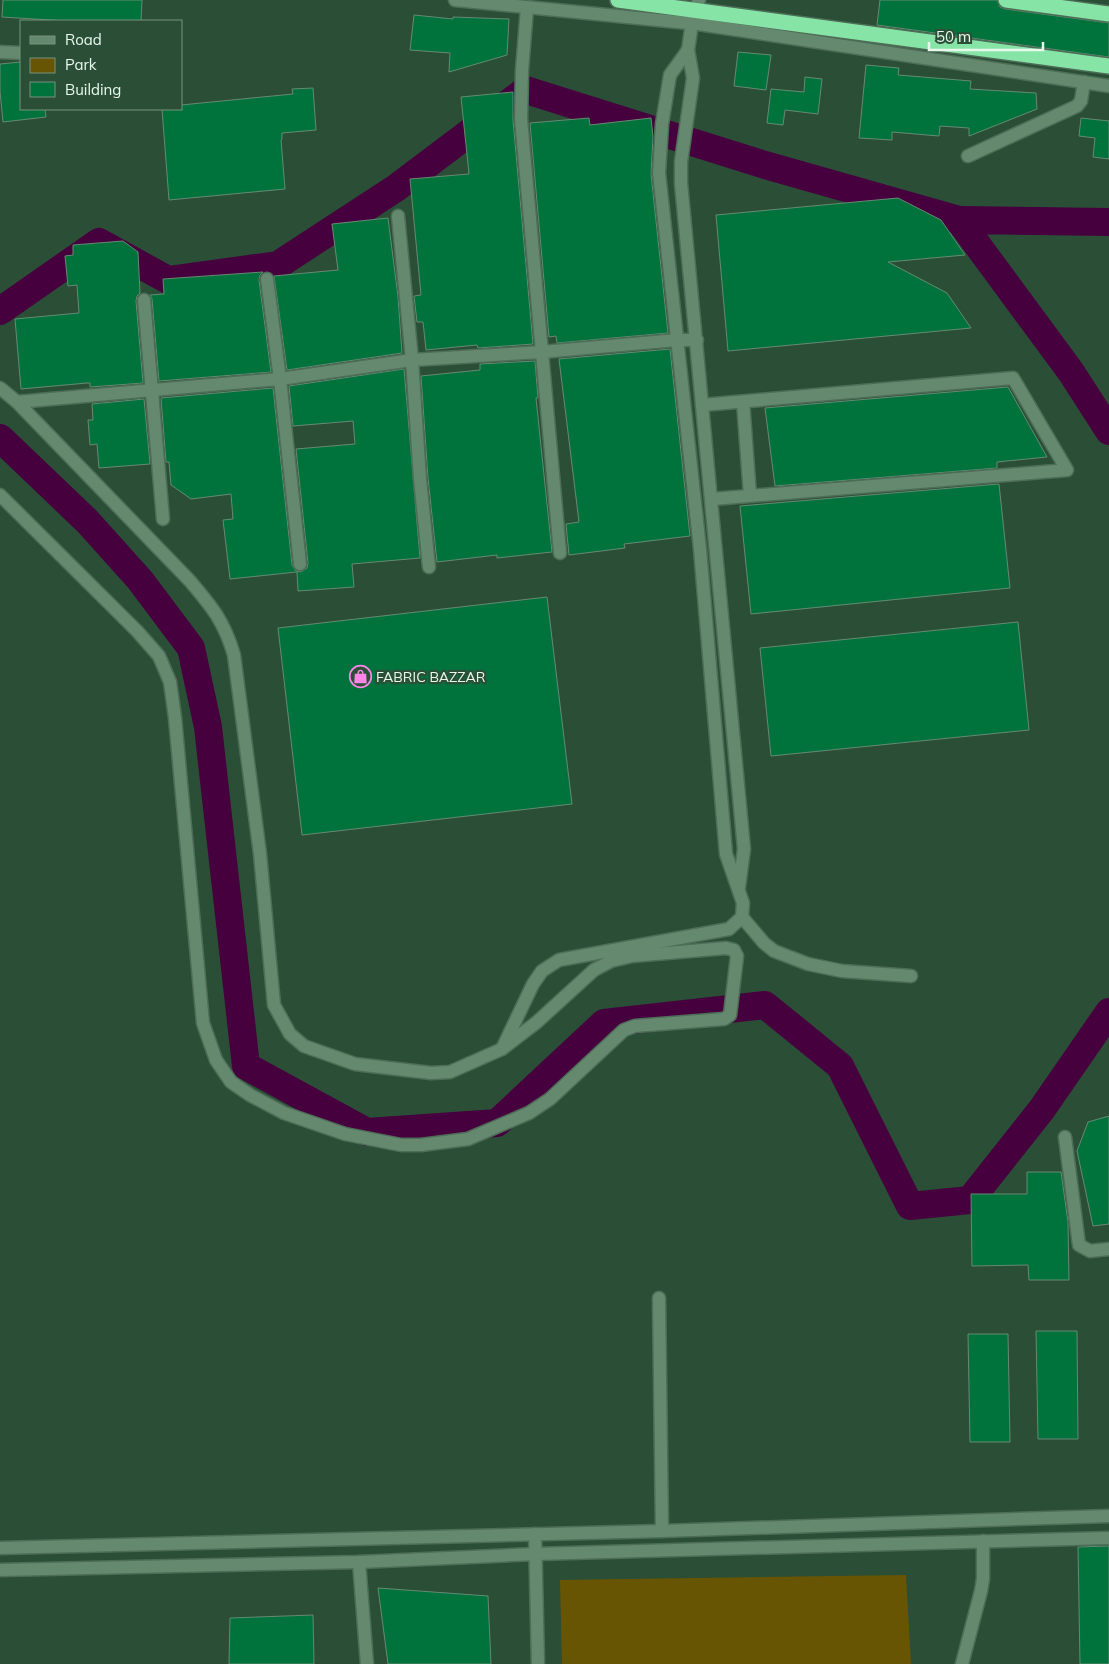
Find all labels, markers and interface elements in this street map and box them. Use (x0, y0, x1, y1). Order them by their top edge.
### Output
legend (20, 20, 182, 110)
scale bar (929, 20, 1043, 52)
text: 50 m (936, 27, 971, 46)
text: Road (65, 30, 102, 49)
text: Park (65, 55, 97, 74)
text: Building (65, 80, 121, 99)
shop icon: FABRIC BAZZAR (348, 665, 372, 689)
place label: FABRIC BAZZAR (376, 668, 486, 686)

